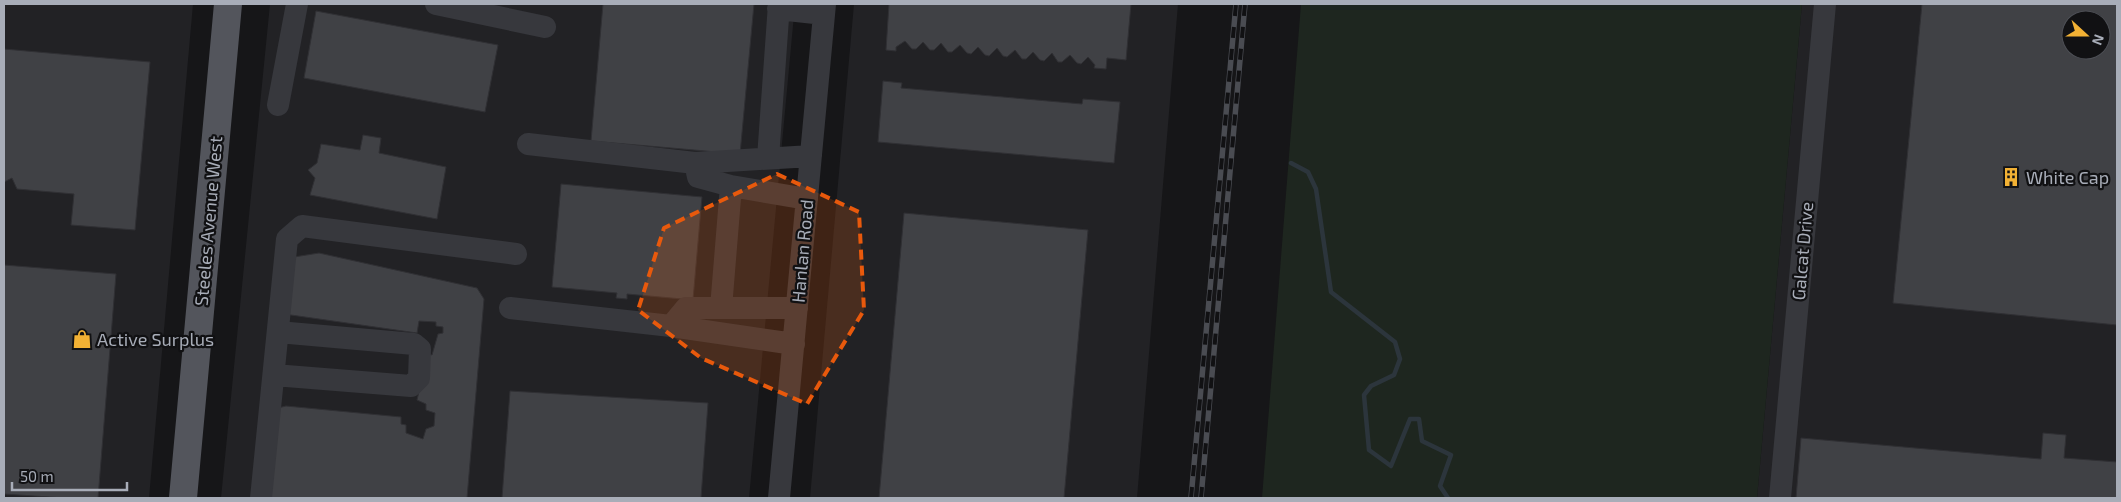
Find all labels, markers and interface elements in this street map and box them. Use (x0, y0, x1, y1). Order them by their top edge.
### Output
north arrow (2061, 10, 2111, 60)
text: N (2089, 32, 2108, 48)
street label: Steeles Avenue West (190, 135, 226, 307)
building icon: White Cap (2000, 166, 2022, 188)
place label: White Cap (2026, 166, 2109, 188)
street label: Hanlan Road (787, 198, 817, 304)
street label: Galcat Drive (1787, 201, 1817, 301)
shop icon: Active Surplus (71, 328, 93, 350)
place label: Active Surplus (97, 328, 214, 350)
scale bar (12, 460, 128, 492)
text: 50 m (20, 467, 54, 485)

